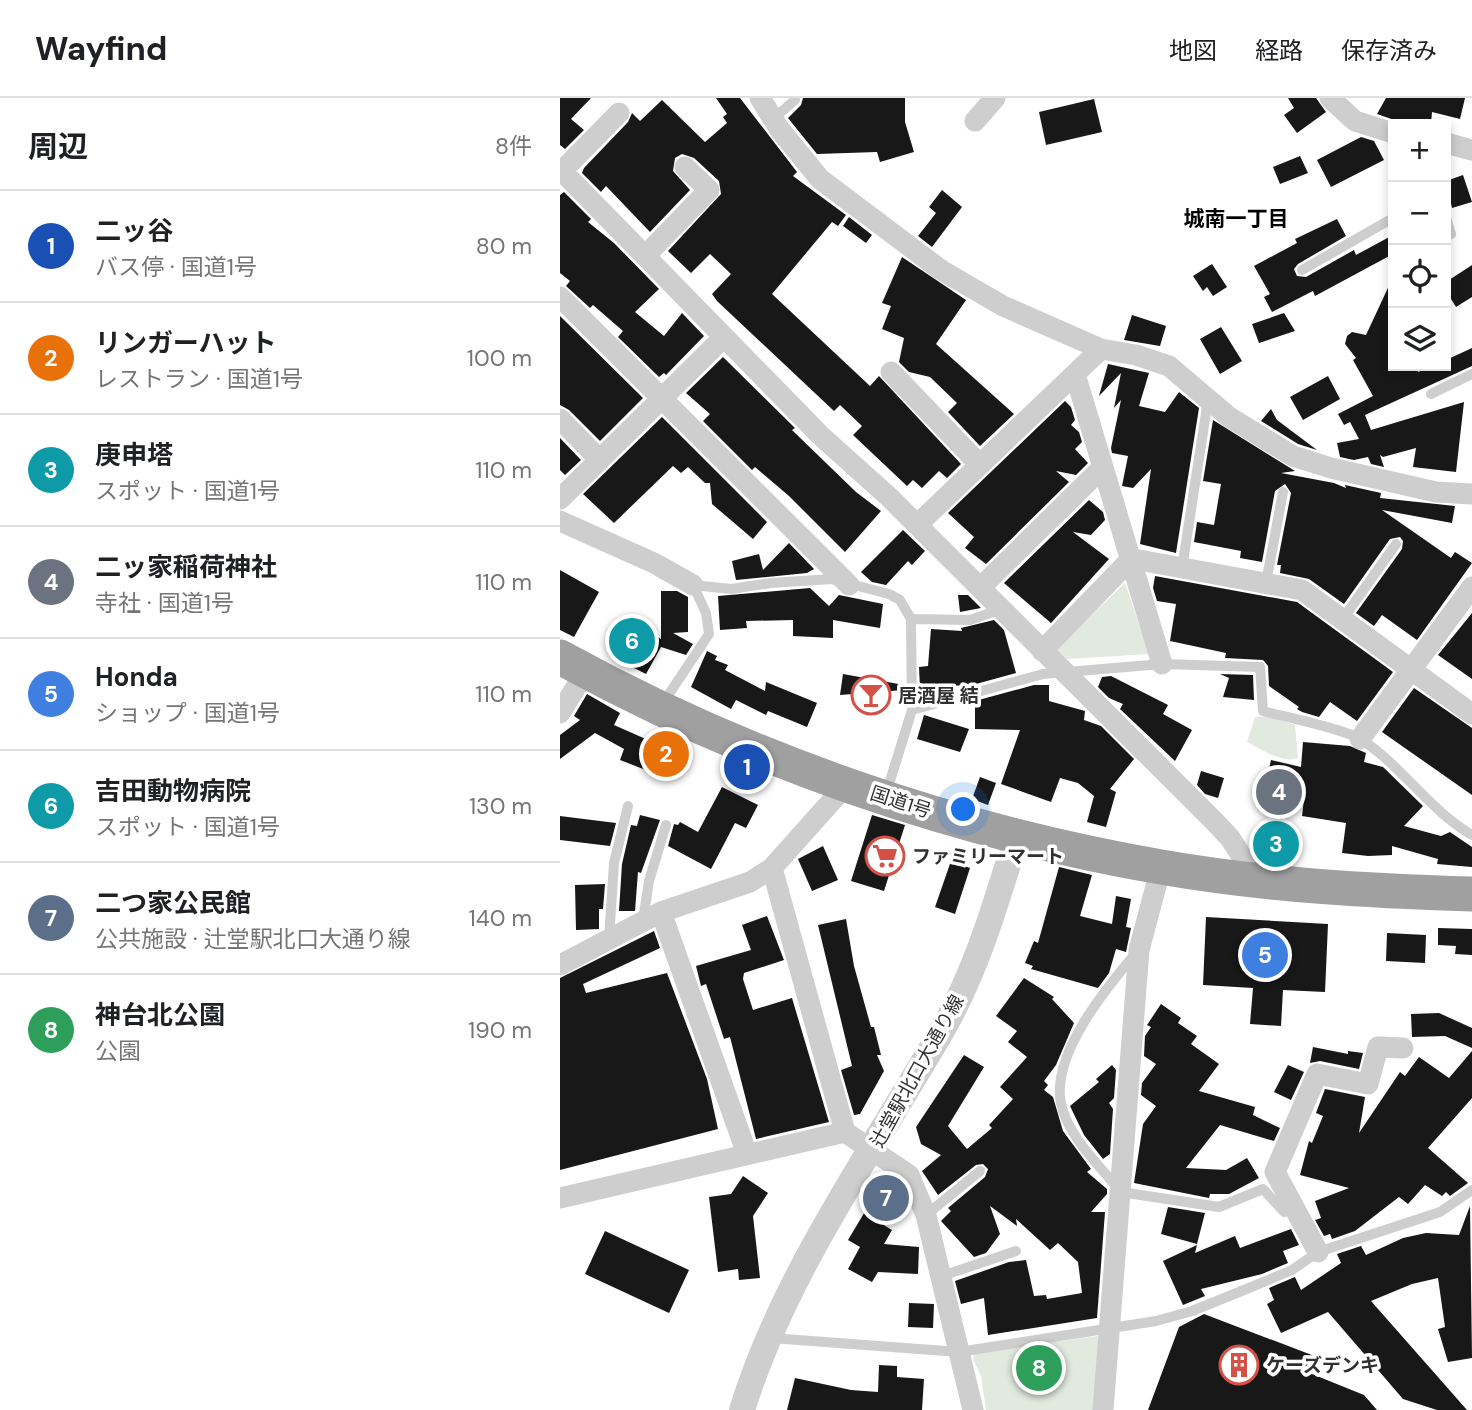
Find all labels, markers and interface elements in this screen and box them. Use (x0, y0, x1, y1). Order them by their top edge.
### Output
text: Wayfind (35, 27, 167, 70)
text: 地図 (1169, 35, 1217, 66)
text: 経路 (1255, 35, 1303, 66)
text: 保存済み (1341, 35, 1437, 66)
map controls (1388, 119, 1451, 371)
button: + (1388, 119, 1451, 182)
text: 周辺 (28, 127, 88, 166)
text: 8件 (495, 131, 532, 161)
button: − (1388, 182, 1451, 245)
district label: 城南一丁目 (1184, 205, 1289, 233)
text: 二ッ谷 (95, 214, 173, 248)
text: 1 (47, 231, 55, 261)
text: 80 m (476, 231, 532, 261)
button: locate (1388, 245, 1451, 308)
text: バス停 · 国道1号 (95, 252, 257, 282)
button: layers (1388, 308, 1451, 371)
text: リンガーハット (95, 326, 276, 360)
text: 2 (44, 343, 58, 373)
text: 100 m (467, 343, 532, 373)
text: レストラン · 国道1号 (95, 364, 303, 394)
text: 庚申塔 (95, 438, 173, 472)
text: 3 (44, 455, 58, 485)
text: 110 m (475, 455, 532, 485)
text: スポット · 国道1号 (95, 476, 280, 506)
text: 二ッ家稲荷神社 (95, 550, 277, 584)
text: 4 (44, 567, 58, 597)
text: 110 m (475, 567, 532, 597)
text: 寺社 · 国道1号 (95, 588, 234, 618)
pin: 6 (609, 615, 655, 667)
text: Honda (95, 660, 178, 694)
bar icon: 居酒屋 結 (850, 674, 892, 716)
text: 5 (44, 679, 58, 709)
text: 110 m (475, 679, 532, 709)
place label: 居酒屋 結 (898, 683, 978, 708)
text: ショップ · 国道1号 (95, 698, 280, 728)
pin: 2 (643, 728, 689, 780)
pin: 1 (724, 741, 770, 793)
pin: 4 (1256, 766, 1302, 818)
text: 吉田動物病院 (95, 774, 251, 808)
street label: 国道1号 (867, 780, 935, 824)
text: 6 (44, 791, 58, 821)
text: 130 m (469, 791, 532, 821)
your location (946, 792, 980, 826)
text: スポット · 国道1号 (95, 812, 280, 842)
pin: 3 (1253, 818, 1299, 870)
supermarket icon: ファミリーマート (864, 835, 906, 877)
place label: ファミリーマート (912, 844, 1064, 869)
text: 二つ家公民館 (95, 886, 251, 920)
text: 7 (45, 903, 57, 933)
text: 140 m (469, 903, 532, 933)
text: 公共施設 · 辻堂駅北口大通り線 (95, 924, 411, 954)
pin: 5 (1242, 929, 1288, 981)
street label: 辻堂駅北口大通り線 (865, 990, 969, 1152)
text: 神台北公園 (95, 998, 225, 1032)
text: 8 (44, 1015, 58, 1045)
text: 190 m (468, 1015, 532, 1045)
text: 公園 (95, 1036, 141, 1066)
pin: 7 (863, 1172, 909, 1224)
pin: 8 (1016, 1342, 1062, 1394)
building icon: ケーズデンキ (1218, 1344, 1260, 1386)
place label: ケーズデンキ (1266, 1353, 1379, 1378)

